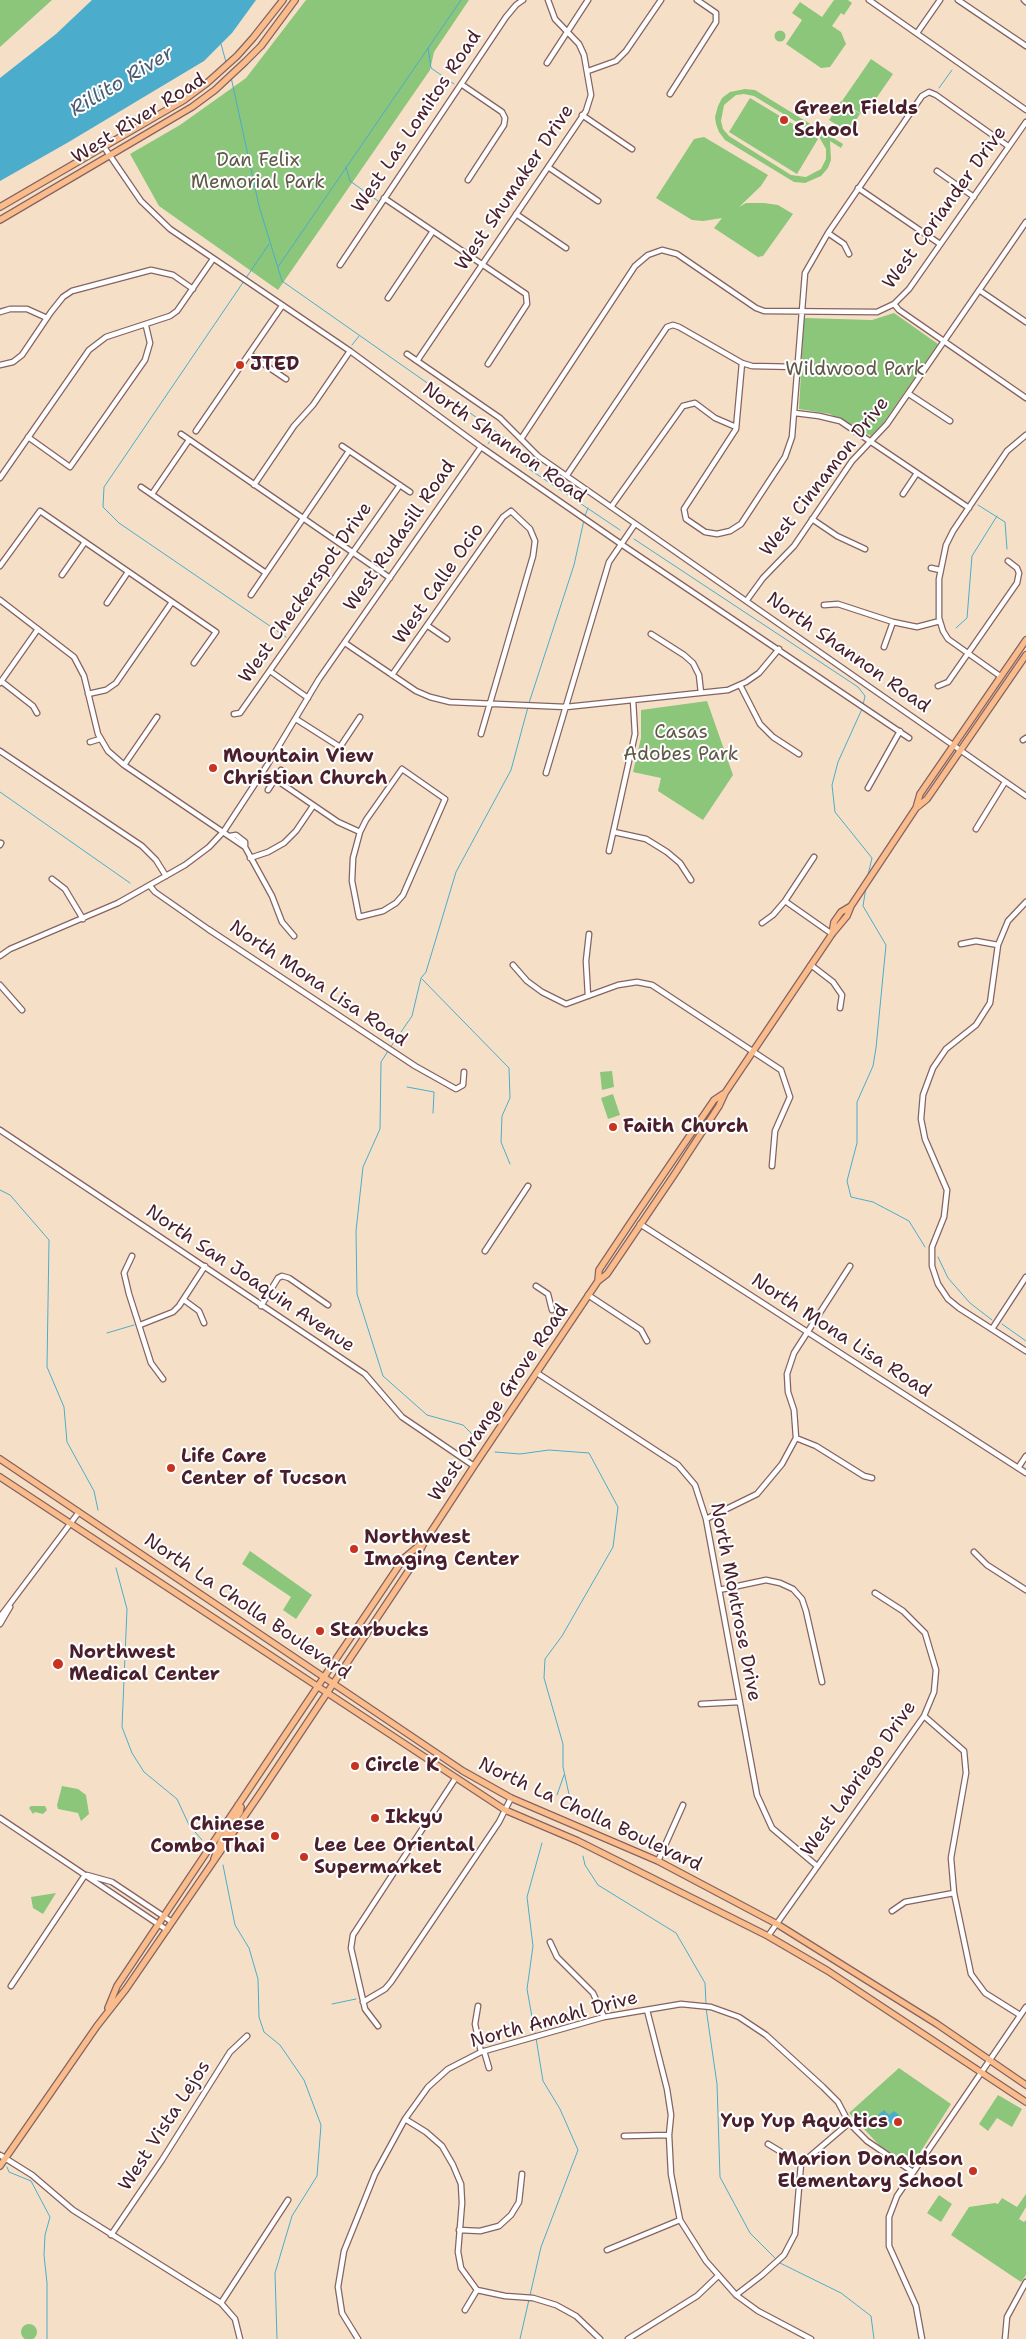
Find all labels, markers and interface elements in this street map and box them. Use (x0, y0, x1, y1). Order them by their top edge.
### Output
street label: West Las Lomitos Road (347, 26, 487, 218)
water label: Rillito River (66, 42, 178, 122)
street label: West River Road (68, 69, 210, 169)
place label: Green Fields School (794, 98, 918, 142)
street label: West Shumaker Drive (451, 101, 579, 275)
marker: Green Fields School (778, 114, 790, 126)
street label: West Coriander Drive (878, 122, 1012, 294)
park label: Dan Felix Memorial Park (191, 150, 325, 194)
place label: JTED (250, 354, 299, 376)
marker: JTED (234, 359, 246, 371)
park label: Wildwood Park (785, 359, 925, 381)
street label: North Shannon Road (418, 378, 590, 508)
street label: West Cinnamon Drive (756, 393, 894, 561)
street label: West Rudasill Road (339, 456, 461, 616)
street label: West Checkerspot Drive (235, 498, 377, 688)
street label: West Calle Ocio (389, 519, 489, 649)
street label: North Shannon Road (762, 588, 934, 718)
park label: Casas Adobes Park (623, 722, 739, 766)
place label: Mountain View Christian Church (223, 746, 387, 790)
marker: Mountain View Christian Church (207, 762, 219, 774)
street label: North Mona Lisa Road (225, 916, 411, 1052)
place label: Faith Church (623, 1116, 749, 1138)
marker: Faith Church (607, 1121, 619, 1133)
street label: North San Joaquin Avenue (141, 1200, 359, 1358)
street label: North Mona Lisa Road (747, 1269, 935, 1403)
street label: West Orange Grove Road (424, 1300, 574, 1506)
place label: Life Care Center of Tucson (181, 1446, 347, 1490)
marker: Life Care Center of Tucson (165, 1462, 177, 1474)
street label: North Montrose Drive (705, 1501, 765, 1703)
place label: Northwest Imaging Center (364, 1527, 519, 1571)
street label: North La Cholla Boulevard (139, 1529, 355, 1685)
marker: Northwest Imaging Center (348, 1543, 360, 1555)
place label: Starbucks (330, 1620, 429, 1642)
marker: Starbucks (314, 1625, 326, 1637)
place label: Northwest Medical Center (69, 1642, 220, 1686)
marker: Northwest Medical Center (51, 1657, 65, 1671)
street label: West Labriego Drive (797, 1697, 921, 1861)
street label: North La Cholla Boulevard (475, 1753, 705, 1877)
place label: Circle K (365, 1755, 439, 1777)
marker: Circle K (349, 1760, 361, 1772)
place label: Ikkyu (385, 1807, 443, 1829)
marker: Ikkyu (369, 1812, 381, 1824)
place label: Chinese Combo Thai (150, 1814, 265, 1858)
marker: Chinese Combo Thai (269, 1830, 281, 1842)
place label: Lee Lee Oriental Supermarket (314, 1835, 475, 1879)
marker: Lee Lee Oriental Supermarket (298, 1851, 310, 1863)
street label: North Amahl Drive (468, 1987, 640, 2053)
street label: West Vista Lejos (114, 2056, 216, 2196)
place label: Yup Yup Aquatics (720, 2111, 888, 2133)
marker: Yup Yup Aquatics (892, 2116, 904, 2128)
place label: Marion Donaldson Elementary School (777, 2149, 963, 2193)
marker: Marion Donaldson Elementary School (967, 2165, 979, 2177)

